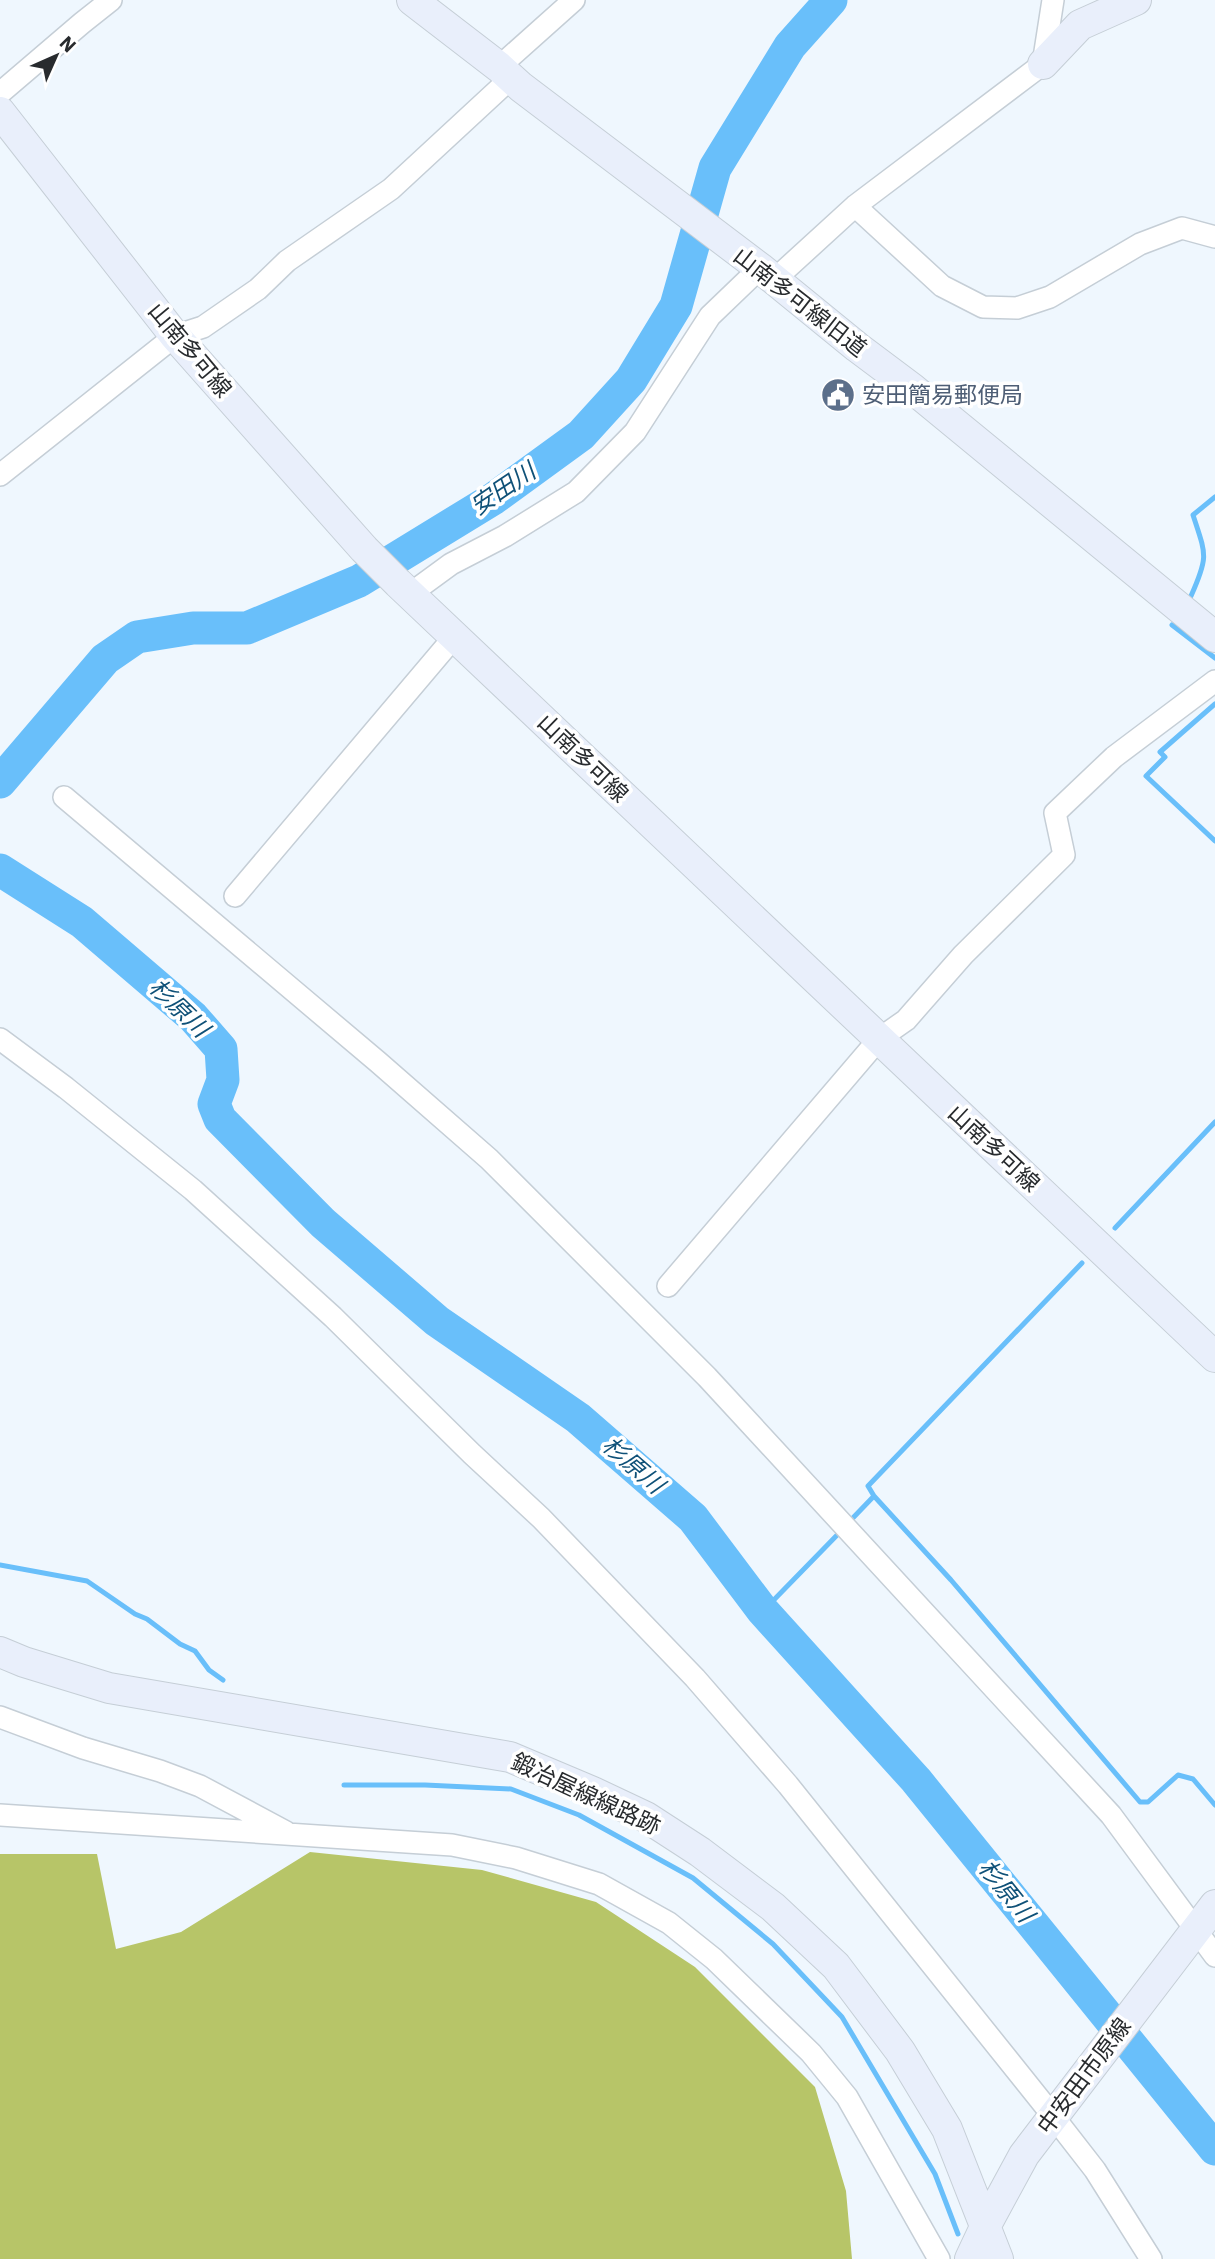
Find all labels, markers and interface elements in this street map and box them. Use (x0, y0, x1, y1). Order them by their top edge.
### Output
north arrow (21, 21, 91, 91)
text: N (55, 31, 81, 57)
street label: 山南多可線旧道 (728, 240, 873, 363)
street label: 山南多可線 (142, 296, 239, 403)
public building icon: 安田簡易郵便局 (819, 376, 857, 414)
place label: 安田簡易郵便局 (862, 379, 1023, 409)
water label: 安田川 (464, 453, 544, 522)
street label: 山南多可線 (532, 707, 635, 808)
water label: 杉原川 (143, 971, 219, 1046)
street label: 山南多可線 (942, 1097, 1047, 1197)
water label: 杉原川 (596, 1429, 674, 1502)
street label: 鍛冶屋線線路跡 (507, 1745, 666, 1841)
water label: 杉原川 (972, 1852, 1044, 1931)
street label: 中安田市原線 (1030, 2011, 1137, 2140)

